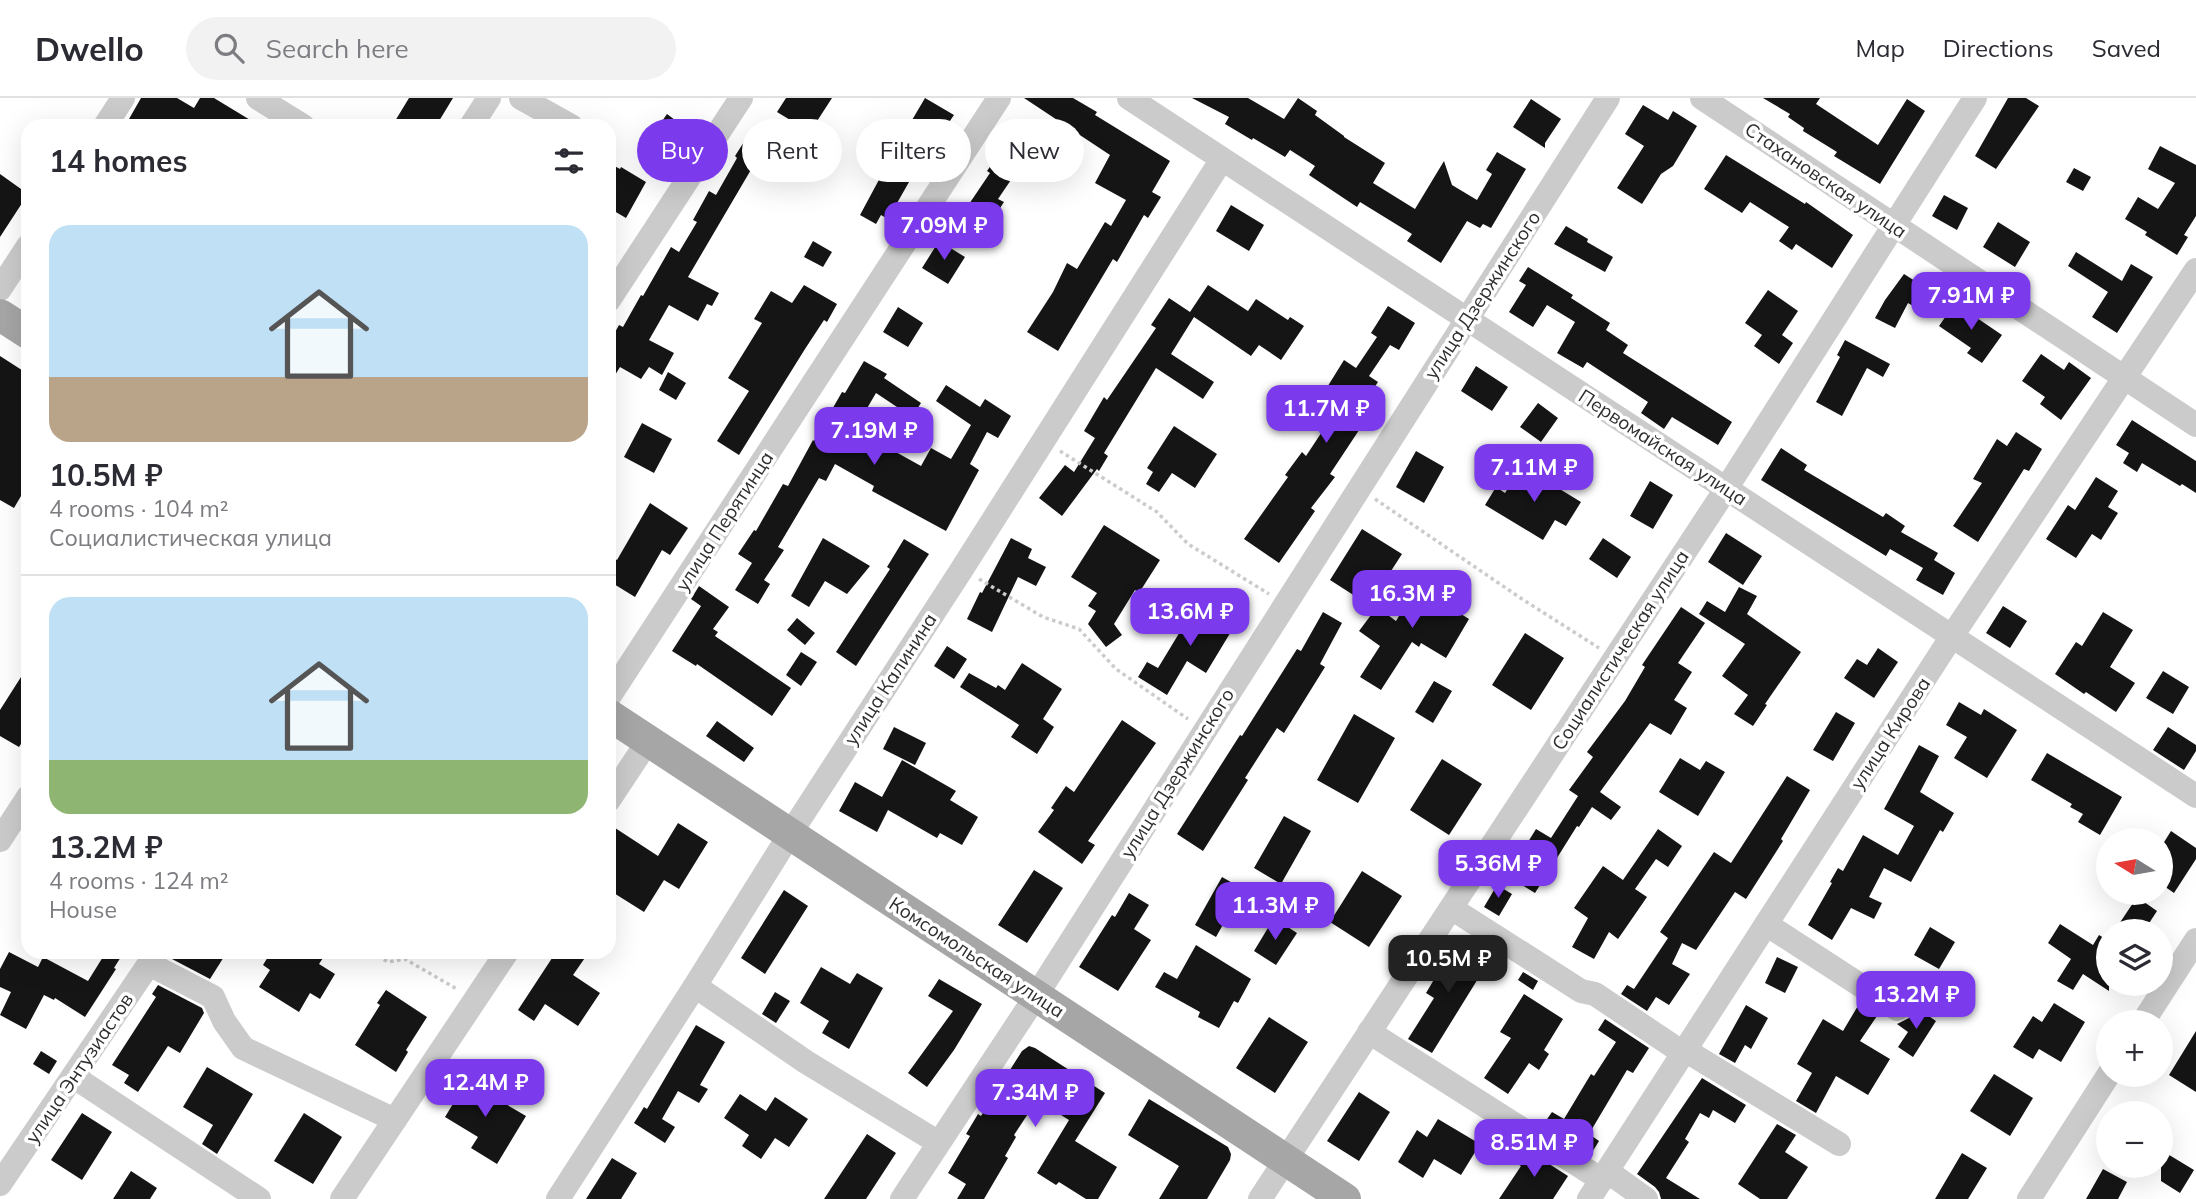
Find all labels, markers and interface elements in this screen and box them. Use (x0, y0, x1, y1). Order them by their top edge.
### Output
search box (186, 17, 676, 80)
text: Dwello (35, 28, 144, 69)
icon: search (210, 29, 248, 67)
text: Search here (266, 32, 409, 65)
text: Map (1855, 33, 1905, 63)
text: Directions (1943, 33, 2054, 63)
text: Saved (2092, 33, 2161, 63)
street label: Стахановская улица (1740, 117, 1912, 243)
chip: Buy (637, 119, 728, 182)
chip: Rent (742, 119, 842, 182)
chip: Filters (856, 119, 971, 182)
chip: New (985, 119, 1084, 182)
text: 14 homes (49, 142, 188, 180)
icon: filters (550, 142, 588, 180)
pin: 7.09M ₽ (879, 202, 1009, 262)
street label: улица Дзержинского (1419, 206, 1545, 384)
text: 7.09M ₽ (900, 210, 988, 239)
icon: home (256, 271, 382, 397)
pin: 7.91M ₽ (1906, 272, 2036, 332)
text: 7.91M ₽ (1927, 280, 2015, 309)
street label: Первомайская улица (1574, 384, 1752, 510)
pin: 11.7M ₽ (1261, 386, 1391, 445)
text: 11.7M ₽ (1282, 393, 1370, 422)
pin: 7.19M ₽ (809, 408, 939, 467)
text: 7.19M ₽ (830, 415, 918, 444)
pin: 7.11M ₽ (1469, 444, 1599, 504)
street label: улица Перятинца (670, 447, 778, 595)
text: 7.11M ₽ (1490, 452, 1578, 481)
text: 10.5M ₽ (49, 456, 163, 494)
text: 4 rooms · 104 m² (49, 494, 229, 523)
text: Социалистическая улица (49, 523, 332, 552)
street label: Социалистическая улица (1546, 545, 1694, 755)
pin: 16.3M ₽ (1347, 570, 1477, 630)
text: 16.3M ₽ (1368, 578, 1456, 607)
pin: 13.6M ₽ (1125, 588, 1255, 648)
text: 13.6M ₽ (1146, 596, 1234, 625)
street label: улица Калинина (838, 609, 942, 749)
icon: home (256, 643, 382, 769)
street label: улица Кирова (1845, 672, 1935, 794)
street label: улица Дзержинского (1115, 684, 1239, 862)
text: 13.2M ₽ (49, 828, 163, 866)
north arrow (2096, 828, 2174, 905)
map controls (2096, 828, 2173, 1178)
pin: 5.36M ₽ (1433, 840, 1563, 900)
text: 5.36M ₽ (1454, 848, 1542, 877)
text: 4 rooms · 124 m² (49, 866, 229, 895)
pin: 11.3M ₽ (1210, 882, 1340, 942)
text: 11.3M ₽ (1231, 890, 1319, 919)
street label: Комсомольская улица (885, 891, 1069, 1023)
text: House (49, 895, 117, 924)
button: layers (2096, 919, 2173, 996)
pin: 10.5M ₽ (1383, 936, 1513, 995)
text: 10.5M ₽ (1404, 943, 1492, 972)
pin: 13.2M ₽ (1851, 972, 1981, 1031)
text: 13.2M ₽ (1872, 979, 1960, 1008)
street label: улица Энтузиастов (20, 988, 138, 1148)
button: + (2096, 1010, 2173, 1087)
pin: 12.4M ₽ (420, 1060, 550, 1119)
text: 12.4M ₽ (441, 1067, 529, 1096)
pin: 7.34M ₽ (970, 1070, 1100, 1129)
text: 7.34M ₽ (991, 1077, 1079, 1106)
button: − (2096, 1101, 2173, 1178)
pin: 8.51M ₽ (1469, 1119, 1599, 1179)
text: 8.51M ₽ (1490, 1127, 1578, 1156)

